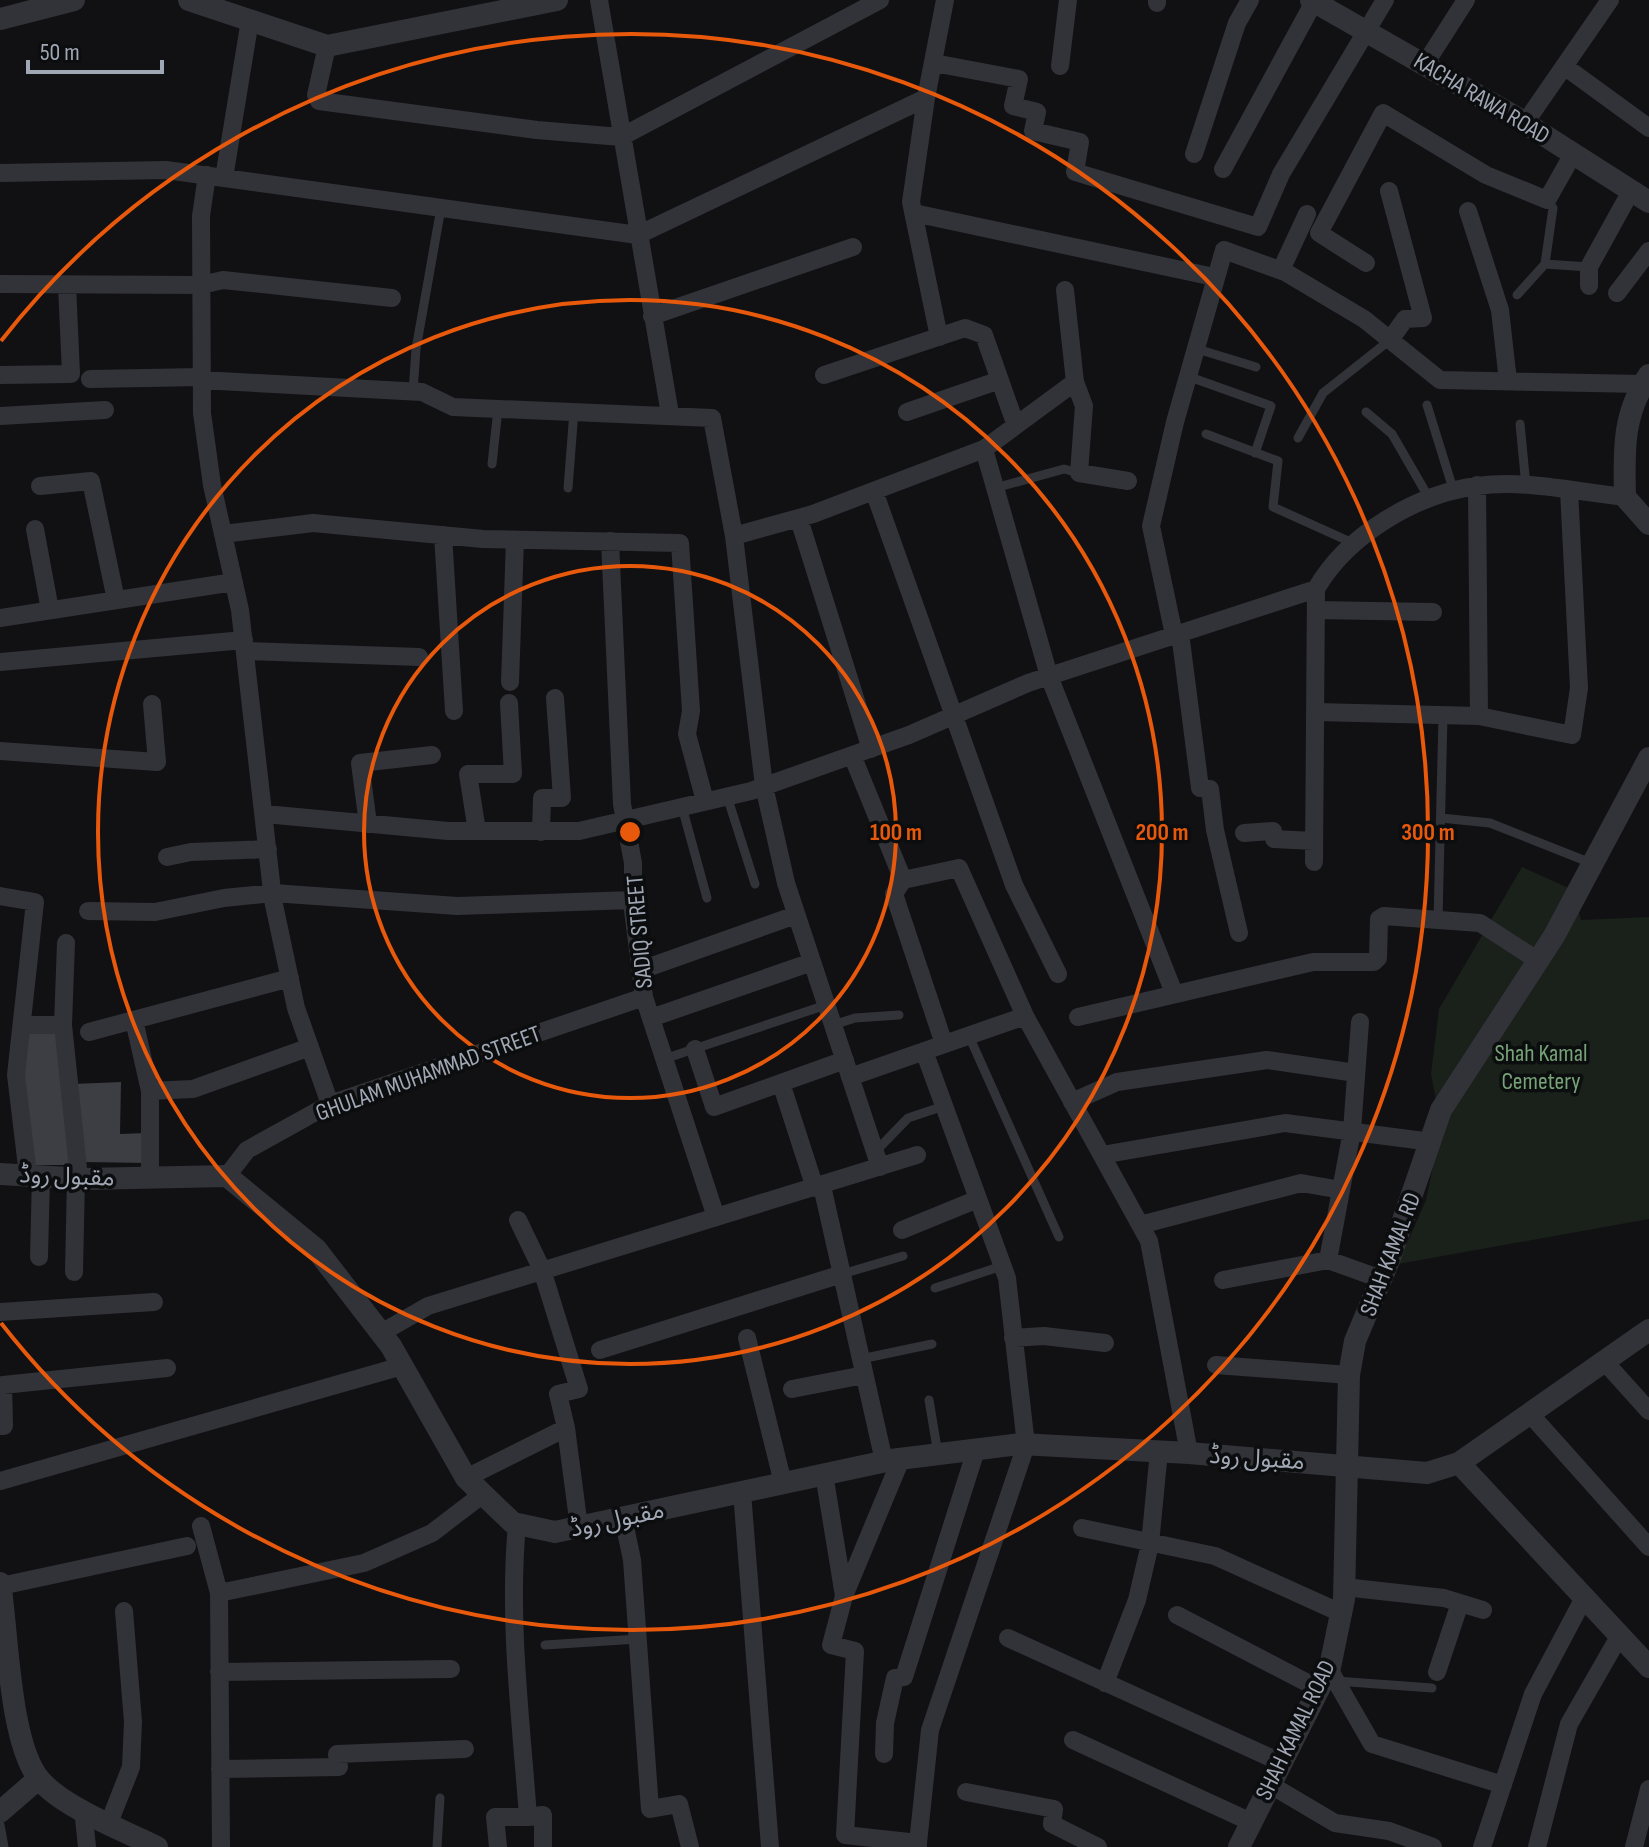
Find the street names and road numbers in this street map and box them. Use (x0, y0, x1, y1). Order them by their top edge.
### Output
street label: KACHA RAWA ROAD (1409, 46, 1555, 150)
street label: SADIQ STREET (620, 874, 659, 990)
street label: GHULAM MUHAMMAD STREET (312, 1019, 545, 1128)
street label: مقبول روڈ (19, 1160, 115, 1193)
street label: SHAH KAMAL RD (1354, 1188, 1427, 1320)
street label: مقبول روڈ (1208, 1441, 1306, 1476)
street label: مقبول روڈ (567, 1495, 667, 1544)
street label: SHAH KAMAL ROAD (1249, 1656, 1342, 1805)

